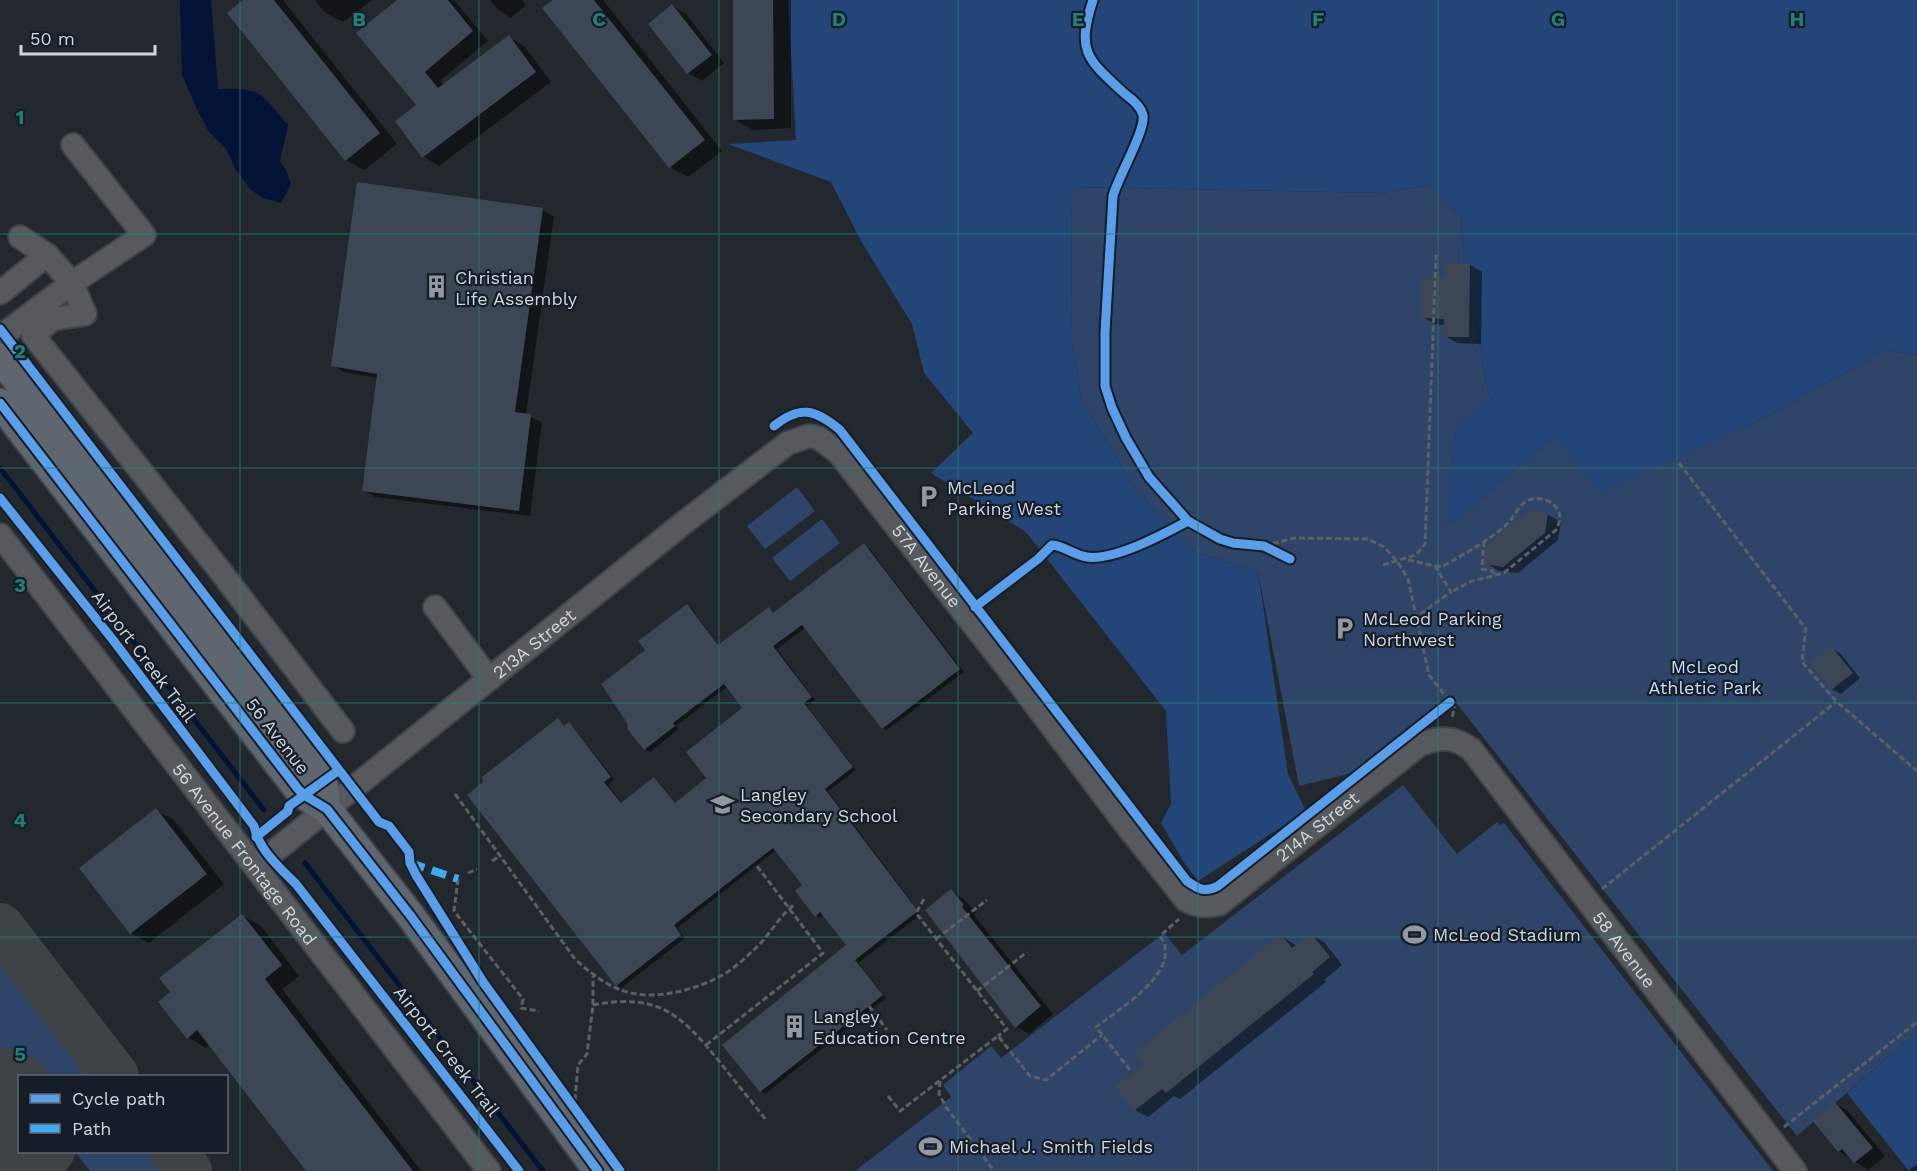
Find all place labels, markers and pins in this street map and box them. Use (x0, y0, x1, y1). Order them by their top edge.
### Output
place label: Christian Life Assembly (455, 267, 578, 309)
building icon: Christian Life Assembly (424, 274, 450, 300)
place label: McLeod Parking West (947, 477, 1061, 519)
parking icon: McLeod Parking West (916, 484, 942, 510)
place label: McLeod Parking Northwest (1363, 608, 1502, 650)
parking icon: McLeod Parking Northwest (1332, 615, 1358, 641)
place label: Langley Secondary School (740, 784, 898, 826)
school or university icon: Langley Secondary School (709, 791, 735, 817)
sports icon: McLeod Stadium (1402, 921, 1428, 947)
place label: McLeod Stadium (1433, 924, 1581, 945)
place label: Langley Education Centre (813, 1006, 966, 1048)
building icon: Langley Education Centre (782, 1013, 808, 1039)
sports icon: Michael J. Smith Fields (918, 1133, 944, 1159)
place label: Michael J. Smith Fields (949, 1136, 1153, 1157)

